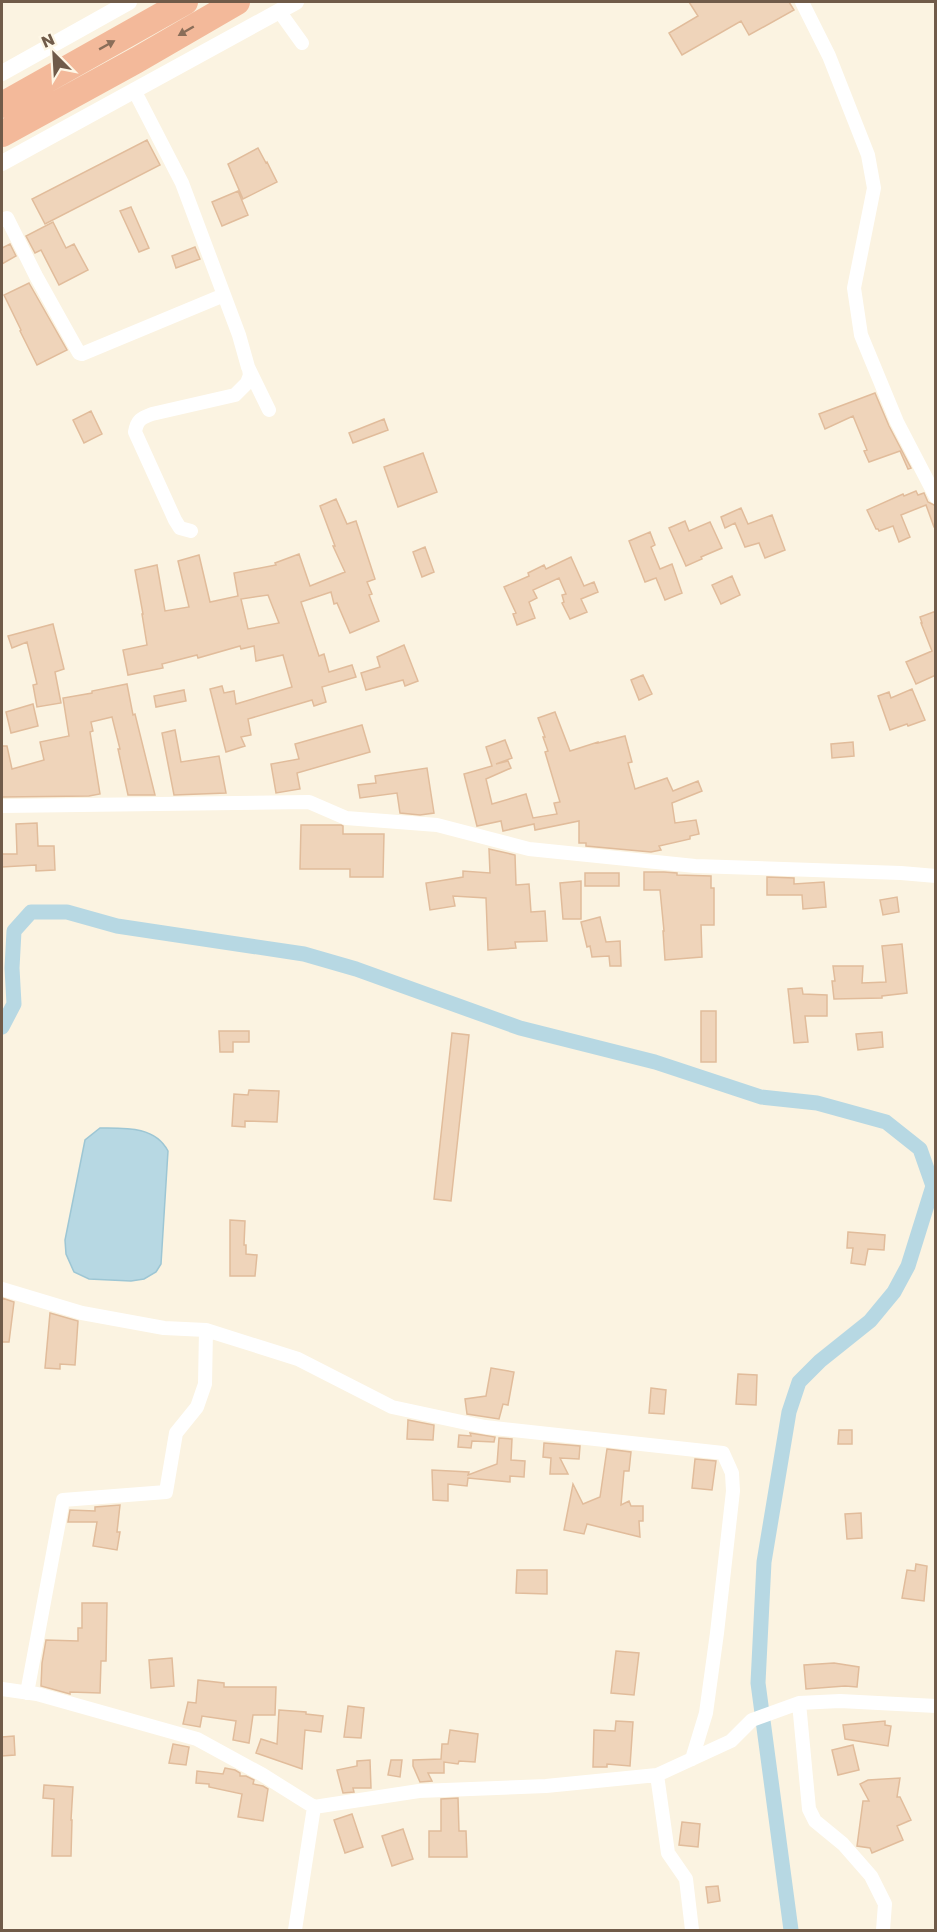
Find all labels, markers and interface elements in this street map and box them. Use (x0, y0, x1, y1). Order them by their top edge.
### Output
north arrow (24, 24, 84, 84)
one-way arrow (177, 26, 194, 36)
text: N (38, 28, 58, 54)
one-way arrow (99, 40, 116, 50)

